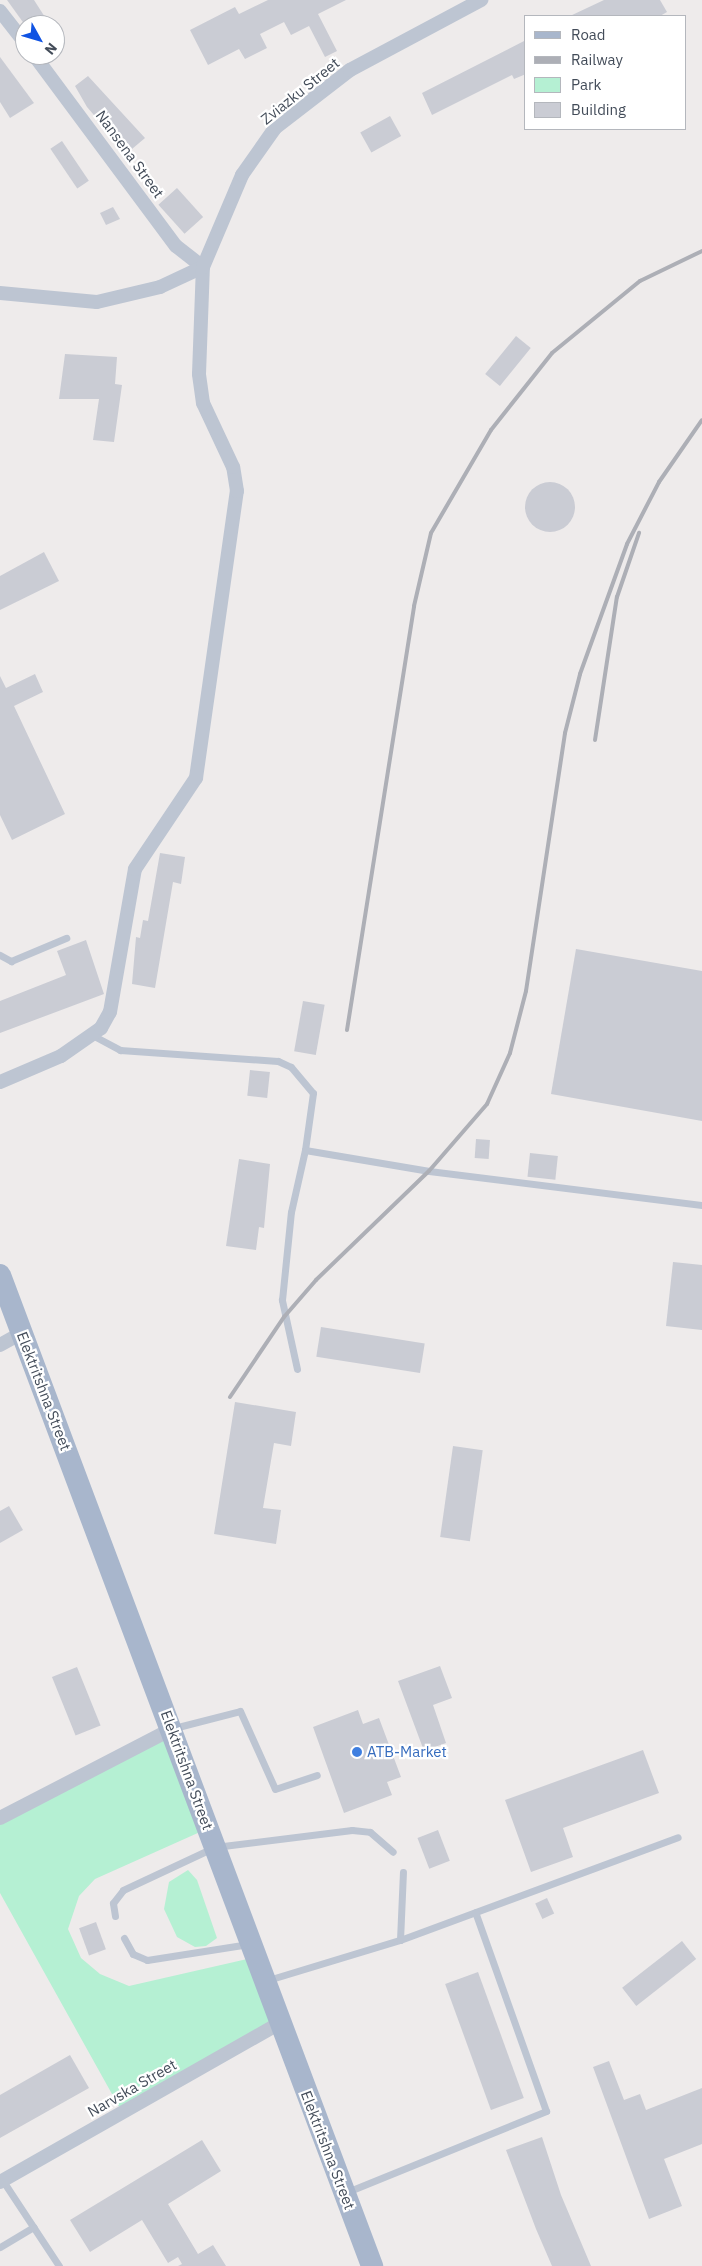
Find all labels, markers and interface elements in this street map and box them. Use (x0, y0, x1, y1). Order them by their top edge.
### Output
north arrow (15, 15, 65, 65)
legend (524, 15, 687, 130)
text: Road (571, 25, 606, 44)
text: N (41, 39, 61, 58)
text: Railway (571, 50, 623, 69)
street label: Zviazku Street (257, 54, 343, 128)
text: Park (571, 75, 601, 94)
text: Building (571, 100, 626, 119)
street label: Nansena Street (92, 107, 168, 201)
street label: Elektritshna Street (13, 1329, 75, 1453)
street label: Elektritshna Street (157, 1708, 217, 1832)
place label: ATB-Market (367, 1743, 447, 1761)
marker: ATB-Market (351, 1746, 363, 1758)
street label: Narvska Street (84, 2055, 180, 2121)
street label: Elektritshna Street (297, 2088, 359, 2212)

